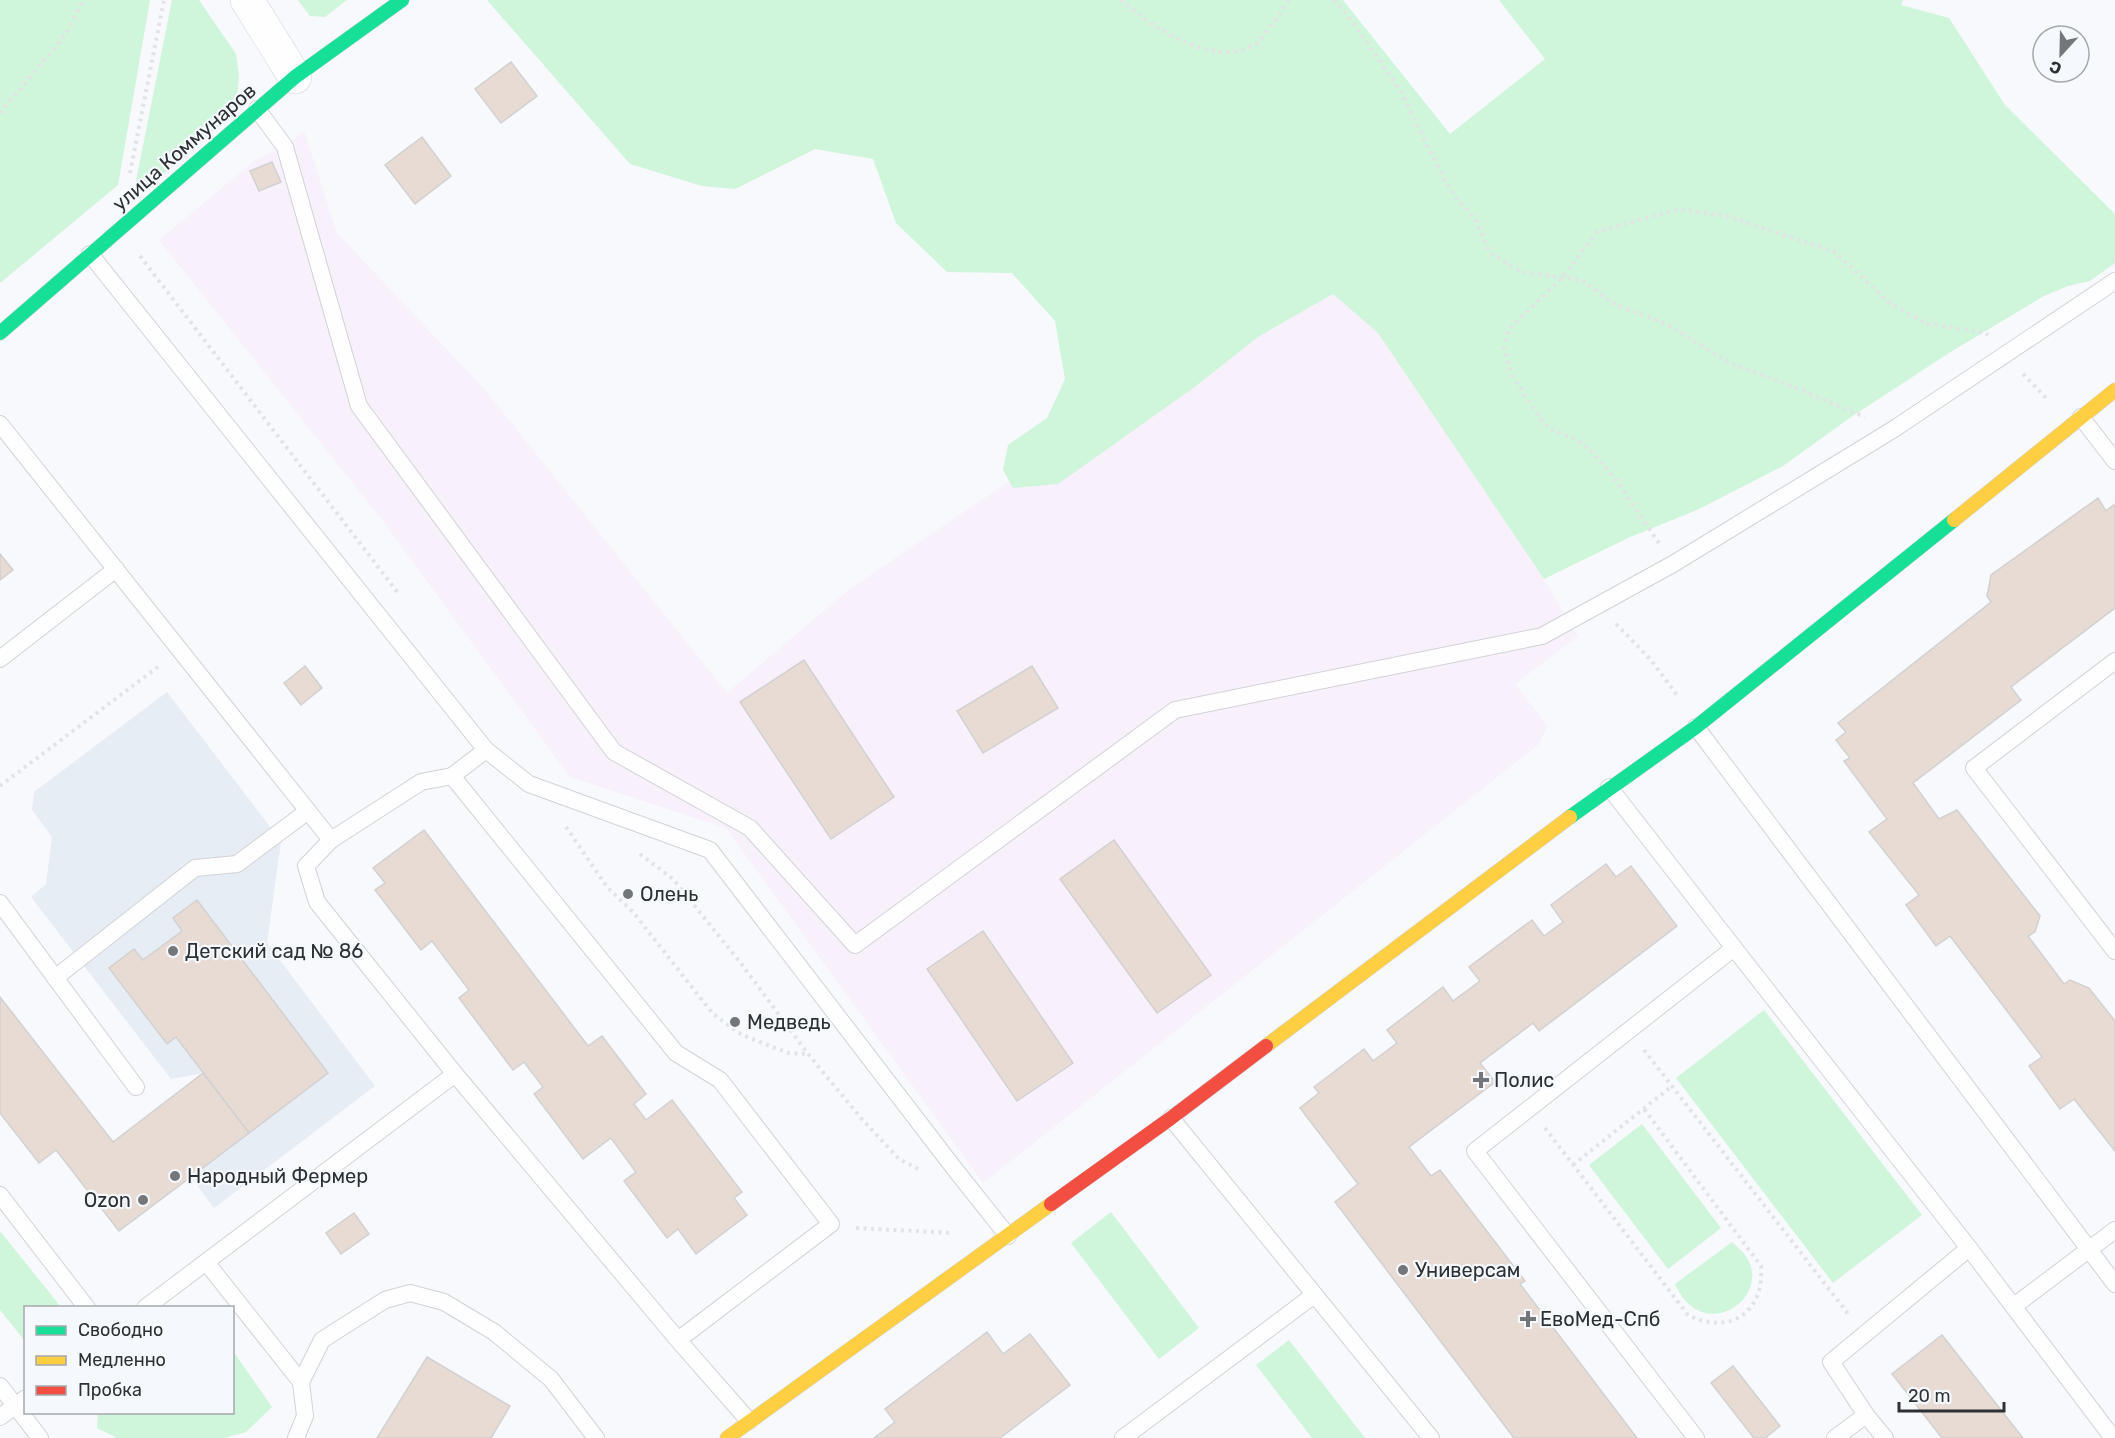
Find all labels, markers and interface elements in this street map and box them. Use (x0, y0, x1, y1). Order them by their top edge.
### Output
north arrow (2031, 24, 2091, 84)
text: С (2047, 57, 2064, 78)
street label: улица Коммунаров (107, 78, 261, 216)
place label: Олень (640, 882, 698, 906)
marker: Олень (621, 887, 635, 901)
place label: Детский сад № 86 (185, 939, 363, 963)
marker: Детский сад № 86 (166, 944, 180, 958)
place label: Медведь (747, 1010, 831, 1034)
marker: Медведь (728, 1015, 742, 1029)
place label: Полис (1494, 1068, 1554, 1092)
marker: Полис (1472, 1071, 1490, 1089)
place label: Народный Фермер (187, 1164, 368, 1188)
marker: Народный Фермер (168, 1169, 182, 1183)
place label: Ozon (84, 1188, 131, 1212)
marker: Ozon (136, 1193, 150, 1207)
place label: Универсам (1415, 1258, 1520, 1282)
marker: Универсам (1396, 1263, 1410, 1277)
legend (24, 1306, 234, 1414)
place label: ЕвоМед-Спб (1540, 1307, 1660, 1331)
marker: ЕвоМед-Спб (1521, 1312, 1535, 1326)
text: Свободно (78, 1319, 163, 1341)
text: Медленно (78, 1349, 166, 1371)
scale bar (1899, 1375, 2004, 1413)
text: Пробка (78, 1379, 142, 1401)
text: 20 m (1908, 1385, 1950, 1407)

